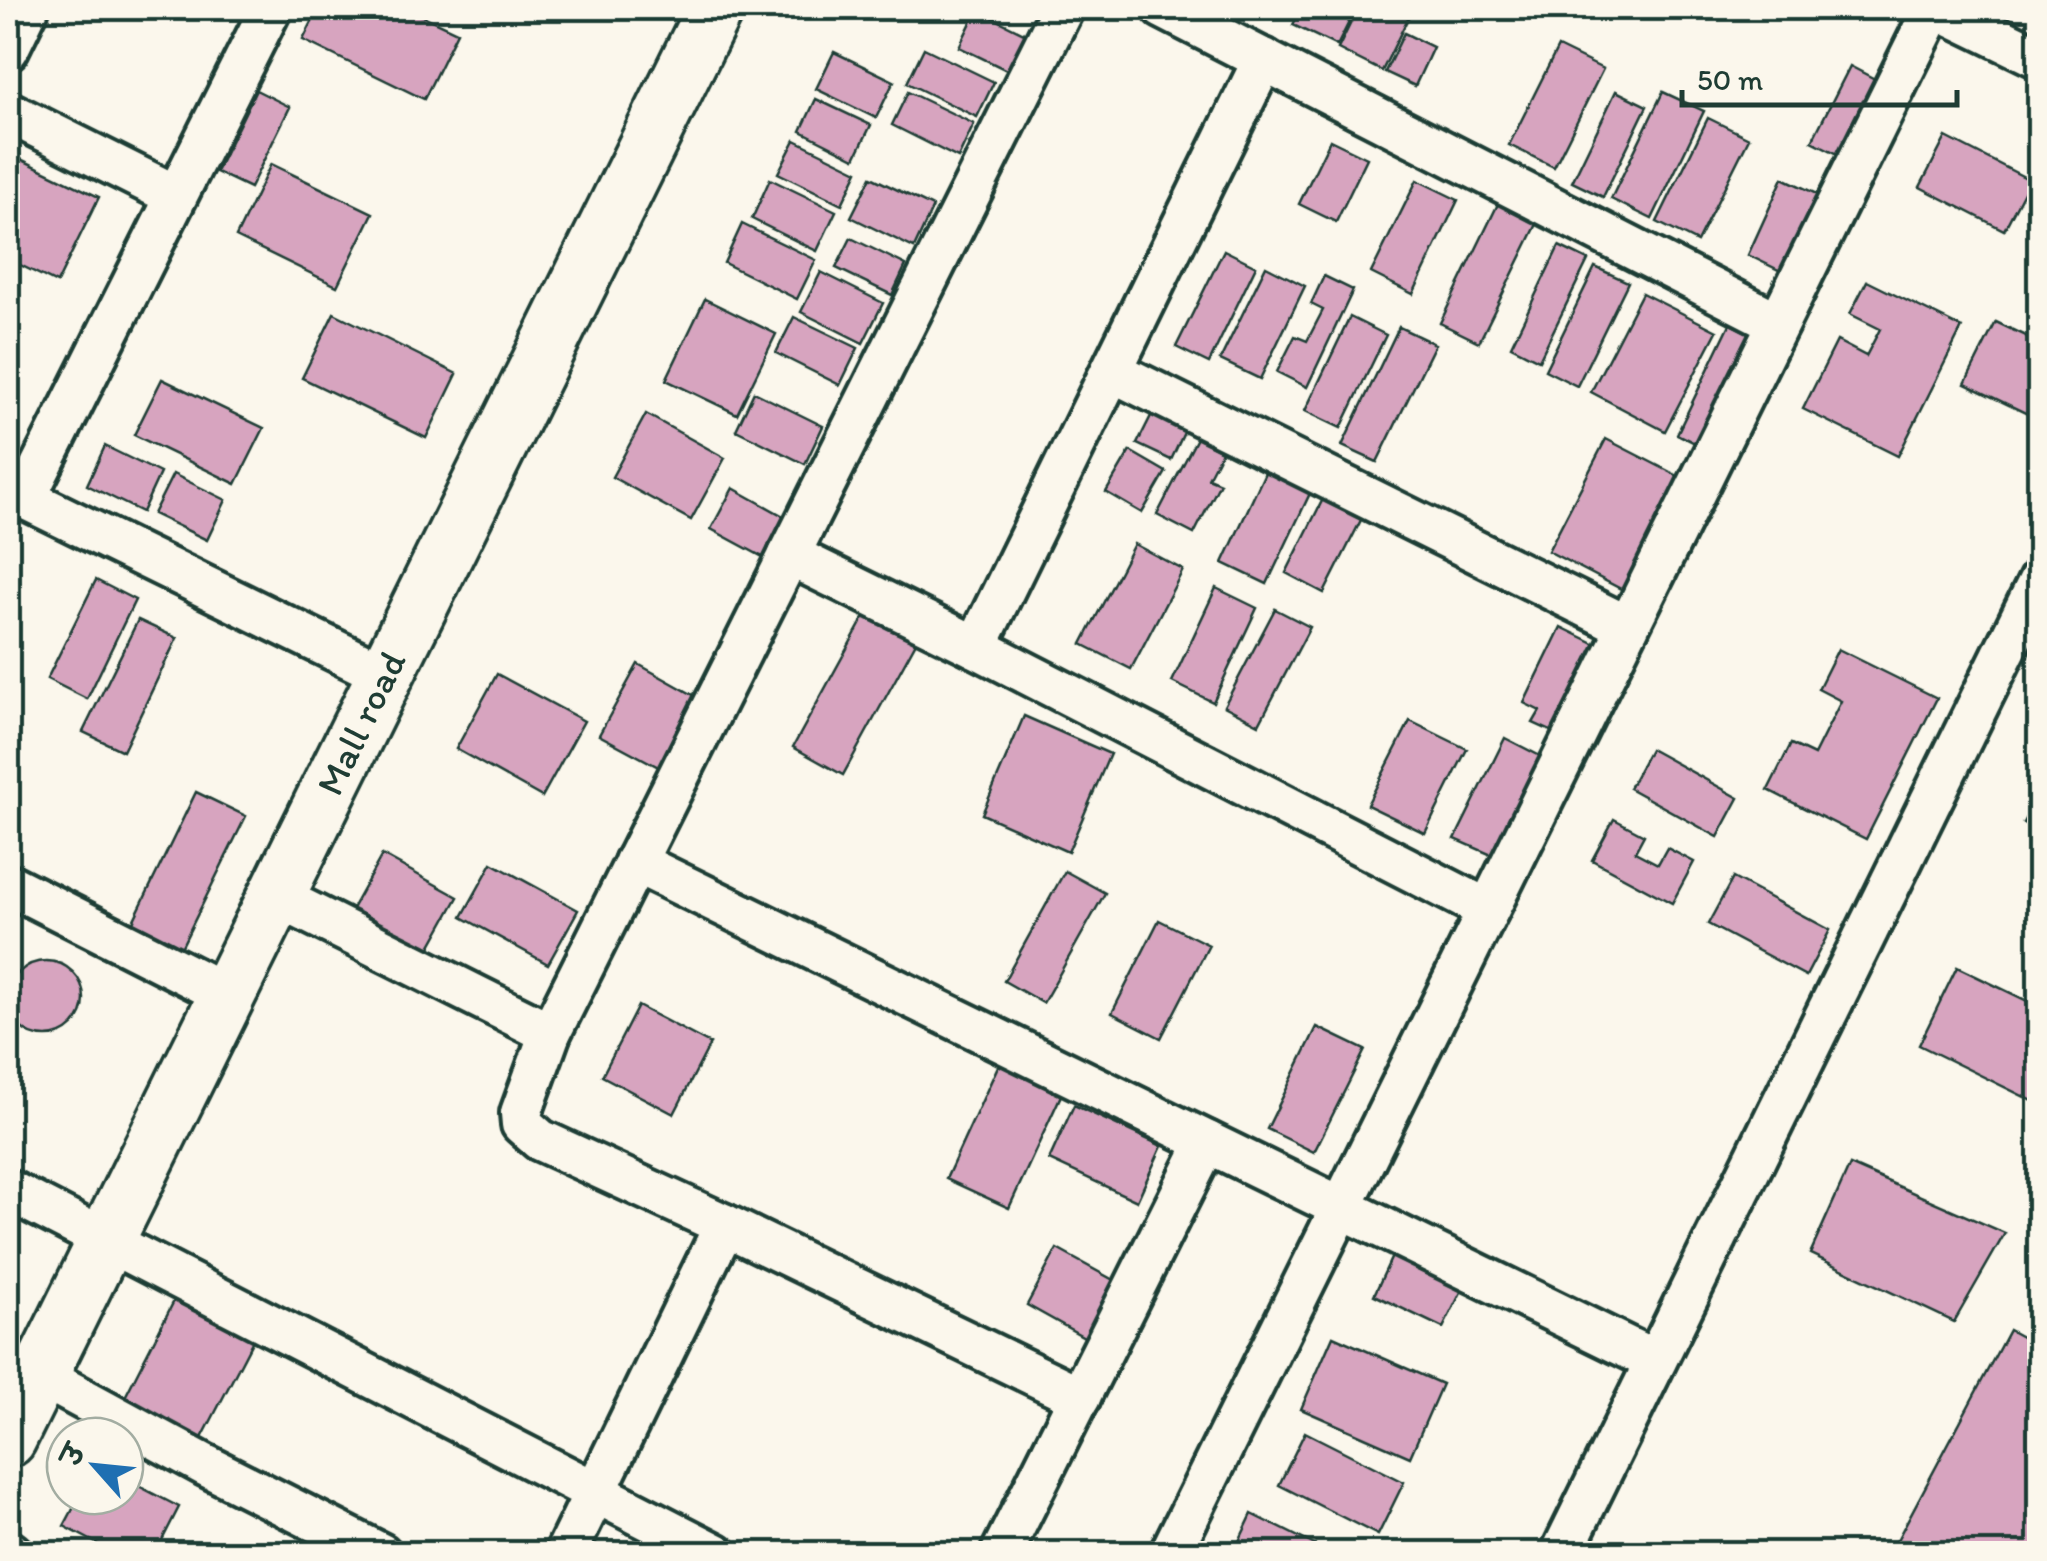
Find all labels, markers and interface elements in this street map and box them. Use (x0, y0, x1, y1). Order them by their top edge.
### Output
scale bar (1682, 45, 1957, 107)
text: 50 m (1697, 61, 1763, 98)
street label: Mall road (306, 643, 416, 803)
north arrow (45, 1416, 145, 1516)
text: उ (52, 1437, 93, 1473)

